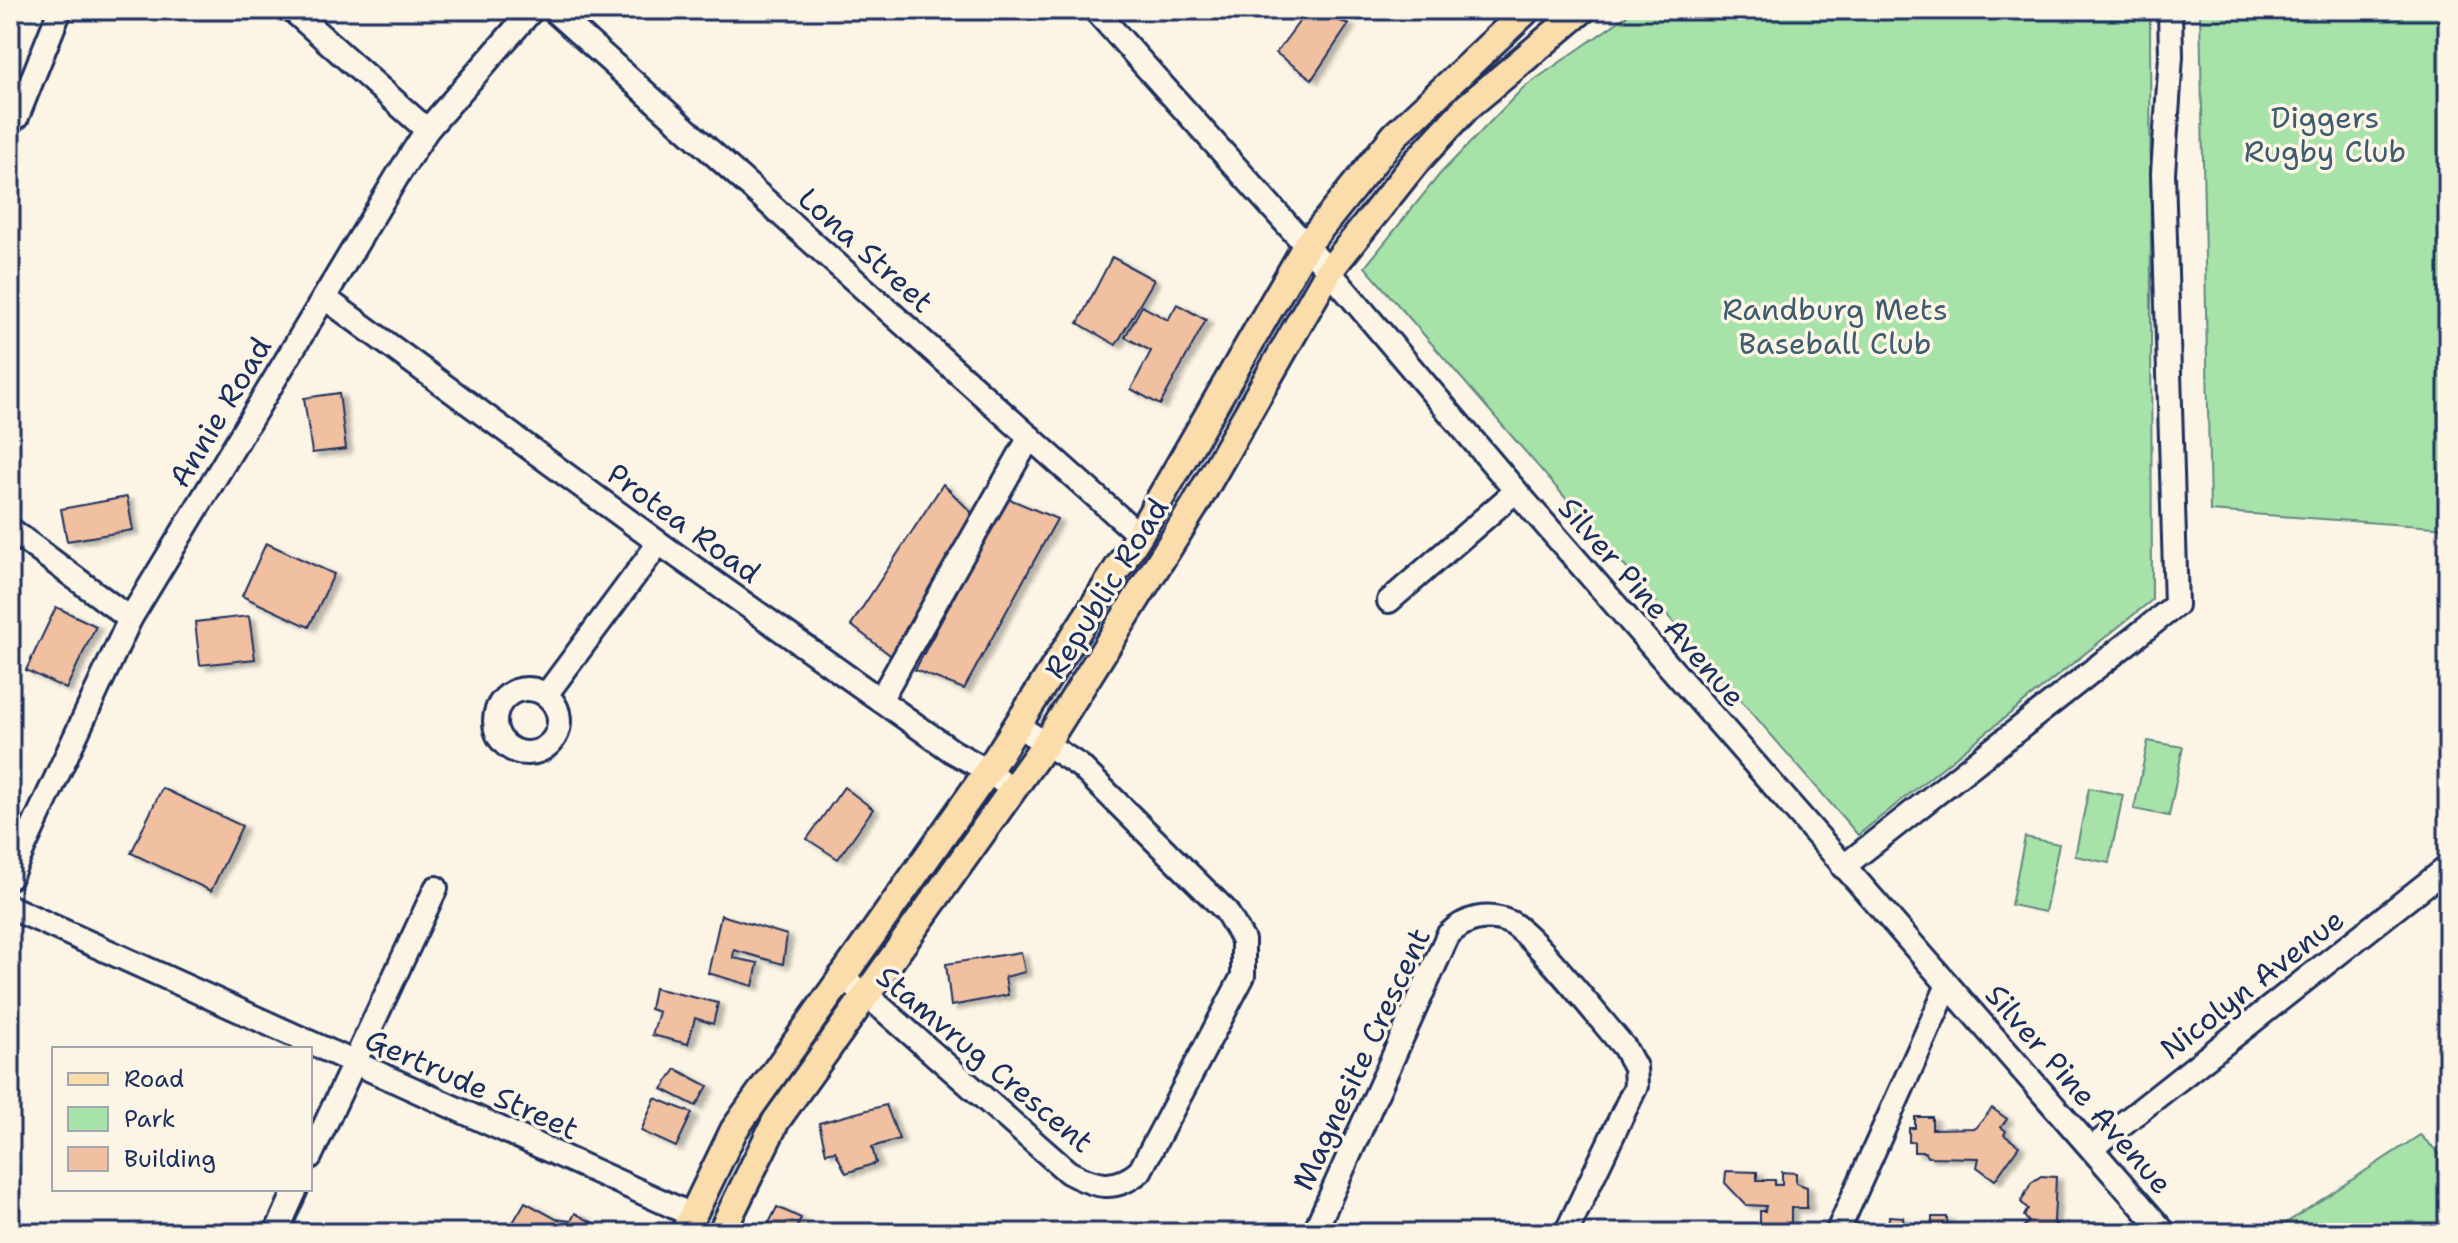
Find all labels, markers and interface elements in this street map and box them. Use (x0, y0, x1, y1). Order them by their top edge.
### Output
park label: Diggers Rugby Club (2244, 97, 2406, 172)
street label: Lona Street (789, 178, 943, 322)
park label: Randburg Mets Baseball Club (1722, 289, 1948, 364)
street label: Annie Road (159, 329, 281, 495)
street label: Protea Road (599, 453, 769, 593)
street label: Silver Pine Avenue (1549, 488, 1755, 716)
street label: Republic Road (1034, 490, 1178, 686)
street label: Nicolyn Avenue (2151, 899, 2353, 1069)
street label: Magnesite Crescent (1282, 921, 1440, 1197)
street label: Stamvrug Crescent (868, 956, 1102, 1162)
street label: Silver Pine Avenue (1976, 975, 2182, 1203)
street label: Gertrude Street (359, 1019, 585, 1149)
legend (52, 1047, 312, 1191)
text: Road (124, 1063, 184, 1095)
text: Park (124, 1103, 176, 1135)
text: Building (124, 1143, 216, 1175)

